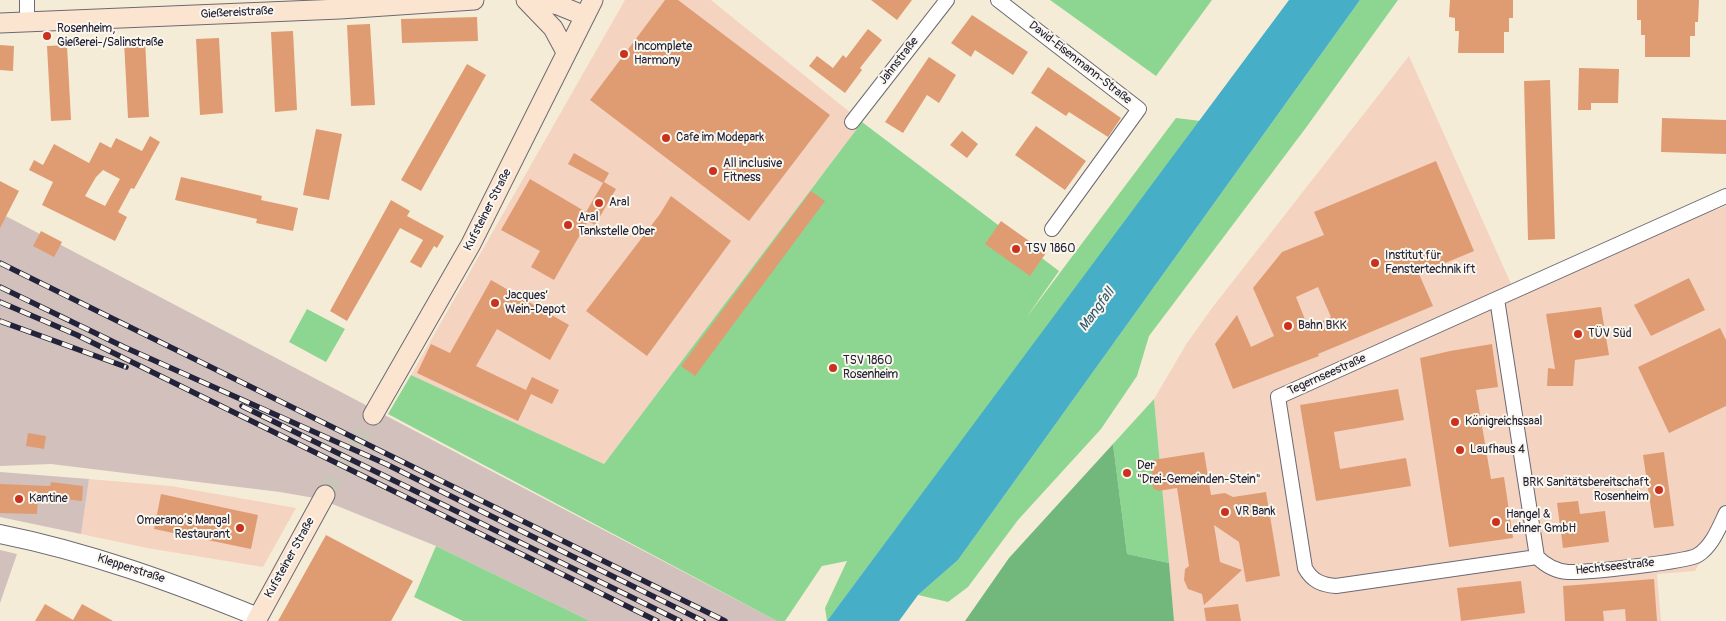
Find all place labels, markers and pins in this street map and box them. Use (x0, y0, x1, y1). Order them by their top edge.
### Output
place label: Rosenheim, Gießerei-/Salinstraße (57, 22, 163, 50)
marker: Rosenheim, Gießerei-/Salinstraße (41, 30, 53, 42)
place label: Incomplete Harmony (634, 40, 692, 68)
marker: Incomplete Harmony (618, 48, 630, 60)
place label: Cafe im Modepark (676, 131, 764, 145)
marker: Cafe im Modepark (660, 132, 672, 144)
place label: All inclusive Fitness (723, 157, 782, 185)
marker: All inclusive Fitness (707, 165, 719, 177)
place label: Aral (609, 196, 630, 210)
marker: Aral (593, 197, 605, 209)
place label: Aral Tankstelle Ober (578, 211, 655, 239)
marker: Aral Tankstelle Ober (562, 219, 574, 231)
place label: TSV 1860 (1026, 242, 1075, 256)
marker: TSV 1860 (1010, 243, 1022, 255)
place label: Institut für Fenstertechnik ift (1385, 249, 1475, 277)
marker: Institut für Fenstertechnik ift (1369, 257, 1381, 269)
place label: Jacques’ Wein-Depot (505, 289, 565, 317)
marker: Jacques’ Wein-Depot (489, 297, 501, 309)
place label: Bahn BKK (1298, 319, 1347, 333)
marker: Bahn BKK (1282, 320, 1294, 332)
place label: TÜV Süd (1588, 327, 1632, 341)
marker: TÜV Süd (1572, 328, 1584, 340)
place label: TSV 1860 Rosenheim (843, 354, 898, 382)
marker: TSV 1860 Rosenheim (827, 362, 839, 374)
place label: Königreichssaal (1465, 415, 1542, 429)
marker: Königreichssaal (1449, 416, 1461, 428)
place label: Laufhaus 4 (1470, 443, 1525, 457)
marker: Laufhaus 4 (1454, 444, 1466, 456)
place label: Der "Drei-Gemeinden-Stein" (1137, 459, 1261, 487)
marker: Der "Drei-Gemeinden-Stein" (1121, 467, 1133, 479)
place label: BRK Sanitätsbereitschaft Rosenheim (1522, 476, 1649, 504)
marker: BRK Sanitätsbereitschaft Rosenheim (1653, 484, 1665, 496)
place label: Kantine (29, 492, 68, 506)
marker: Kantine (13, 493, 25, 505)
place label: VR Bank (1235, 505, 1276, 519)
marker: VR Bank (1219, 506, 1231, 518)
place label: Hangel & Lehner GmbH (1506, 508, 1576, 536)
place label: Omerano‘s Mangal Restaurant (137, 514, 230, 542)
marker: Hangel & Lehner GmbH (1490, 516, 1502, 528)
marker: Omerano‘s Mangal Restaurant (234, 522, 246, 534)

